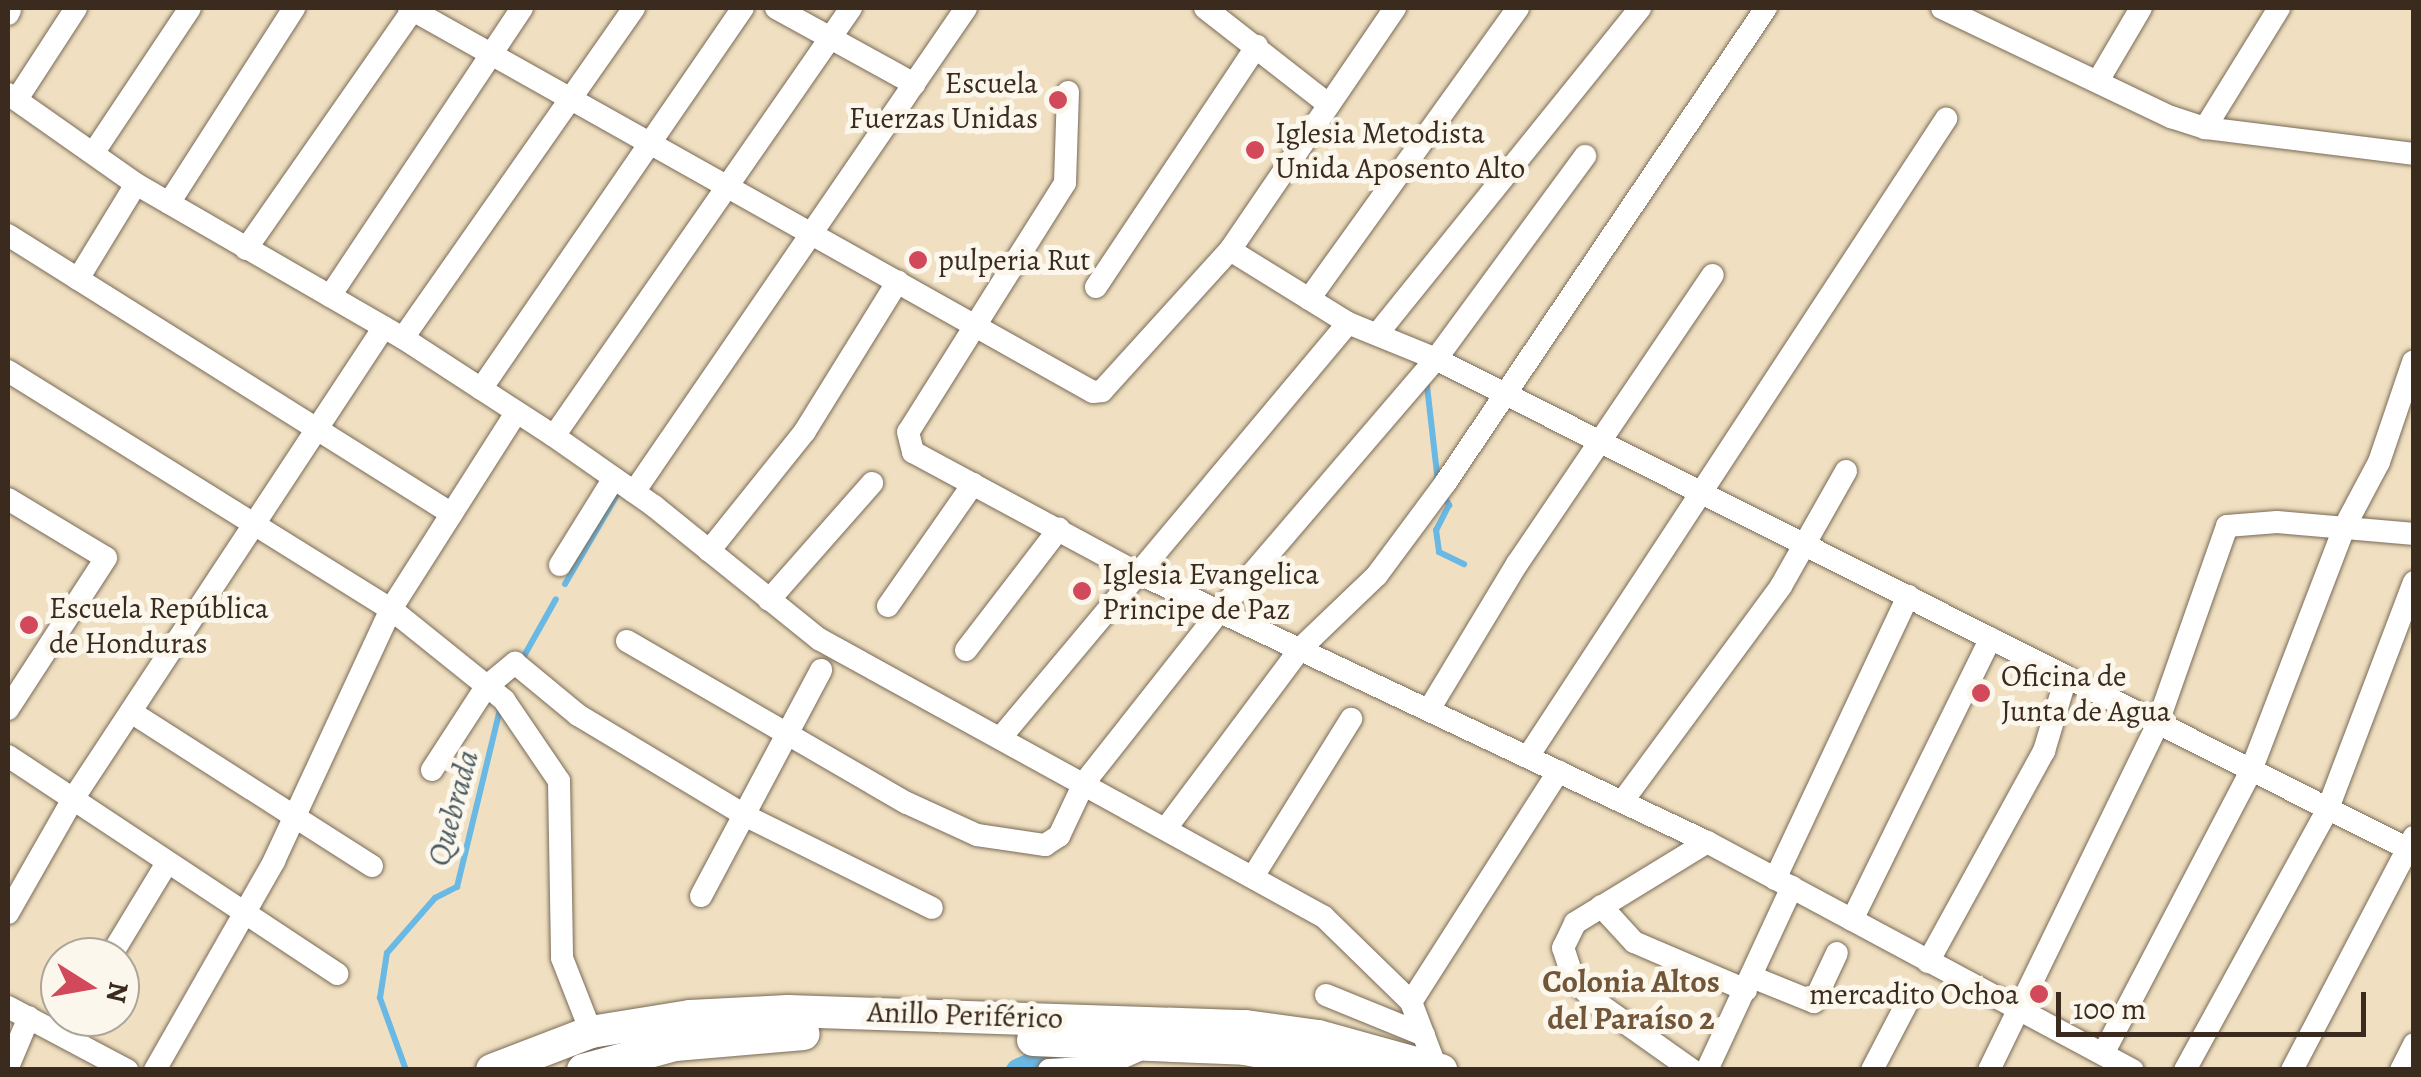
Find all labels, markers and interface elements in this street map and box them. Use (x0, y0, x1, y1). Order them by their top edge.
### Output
place label: Escuela Fuerzas Unidas (849, 65, 1038, 136)
marker: Escuela Fuerzas Unidas (1047, 89, 1069, 111)
place label: Iglesia Metodista Unida Aposento Alto (1275, 115, 1525, 186)
marker: Iglesia Metodista Unida Aposento Alto (1244, 139, 1266, 161)
place label: pulperia Rut (938, 242, 1090, 278)
marker: pulperia Rut (907, 249, 929, 271)
place label: Iglesia Evangelica Principe de Paz (1102, 556, 1319, 626)
marker: Iglesia Evangelica Principe de Paz (1071, 580, 1093, 602)
place label: Escuela República de Honduras (49, 590, 269, 660)
marker: Escuela República de Honduras (18, 614, 40, 636)
place label: Oficina de Junta de Agua (2001, 658, 2171, 728)
marker: Oficina de Junta de Agua (1970, 682, 1992, 704)
water label: Quebrada (419, 746, 487, 870)
north arrow (40, 937, 140, 1037)
district label: Colonia Altos del Paraíso 2 (1542, 963, 1720, 1038)
scale bar (2061, 972, 2371, 1034)
place label: mercadito Ochoa (1809, 976, 2019, 1012)
text: N (97, 979, 138, 1006)
marker: mercadito Ochoa (2028, 983, 2050, 1005)
text: 100 m (2073, 989, 2146, 1029)
street label: Anillo Periférico (866, 994, 1064, 1036)

